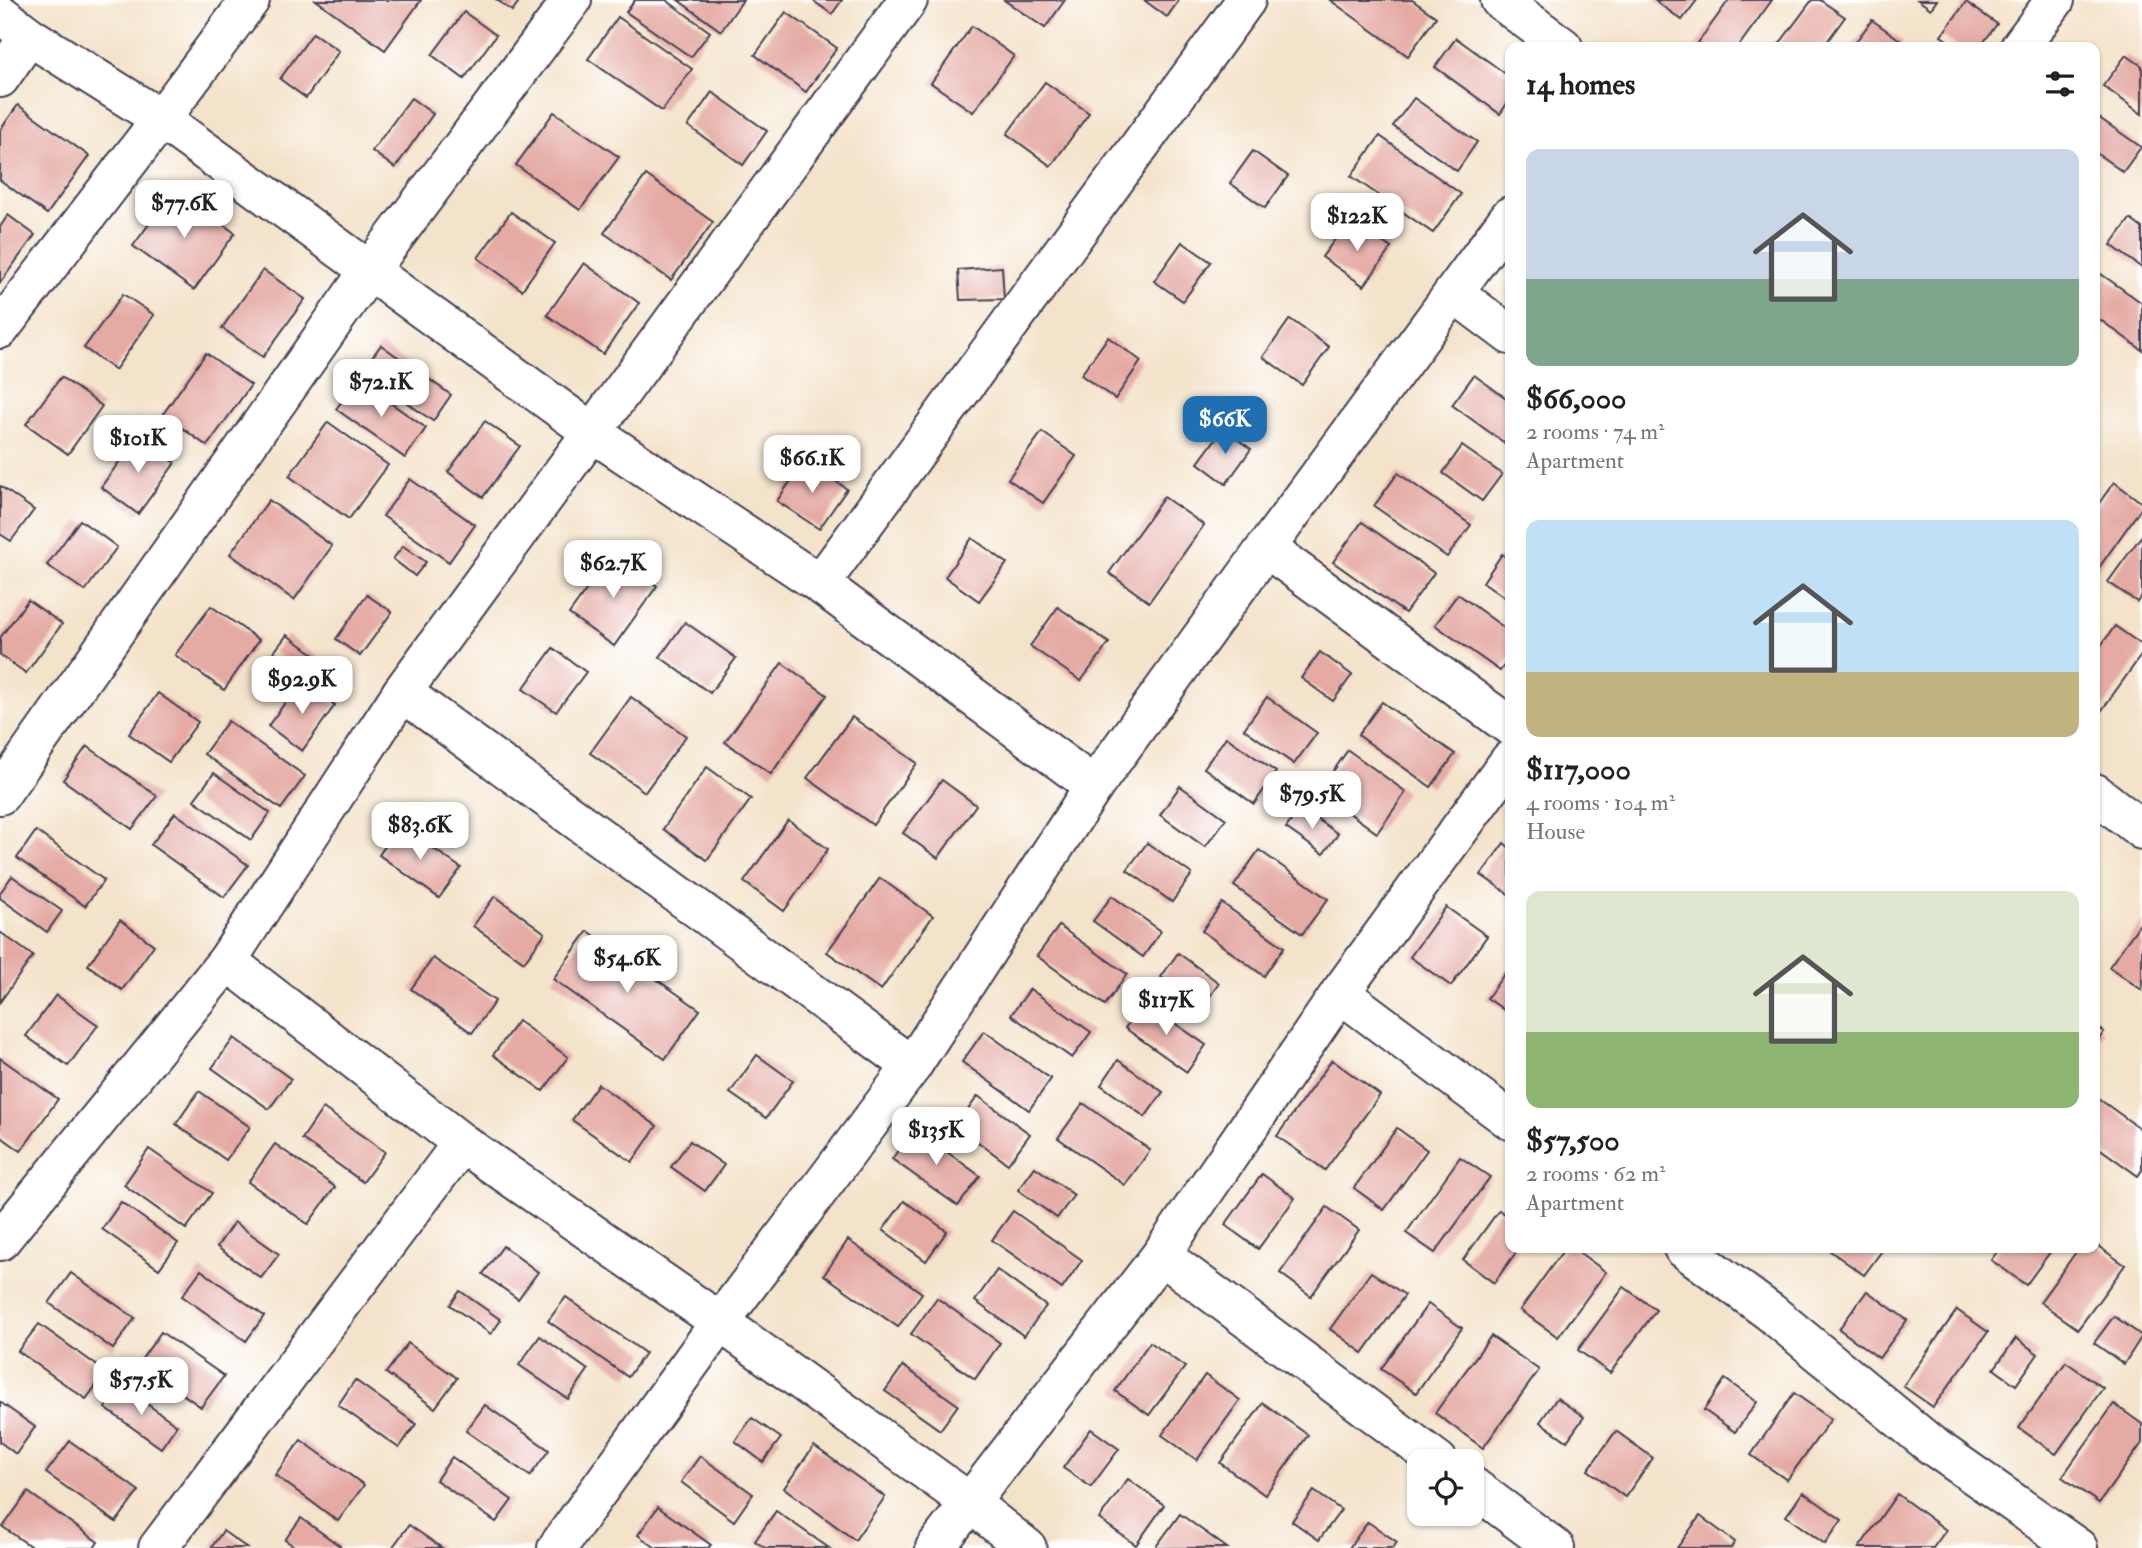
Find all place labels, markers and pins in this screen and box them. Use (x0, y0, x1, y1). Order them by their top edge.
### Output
pin: $77.6K (127, 180, 241, 240)
pin: $122K (1308, 194, 1406, 253)
pin: $72.1K (324, 360, 438, 419)
pin: $66K (1184, 396, 1266, 456)
pin: $101K (89, 416, 187, 475)
pin: $66.1K (755, 435, 869, 495)
pin: $62.7K (556, 540, 670, 600)
pin: $92.9K (245, 656, 359, 716)
pin: $79.5K (1255, 772, 1369, 831)
pin: $83.6K (363, 802, 477, 862)
pin: $54.6K (570, 936, 684, 995)
pin: $117K (1117, 978, 1215, 1037)
pin: $135K (887, 1108, 985, 1167)
pin: $57.5K (84, 1358, 198, 1417)

